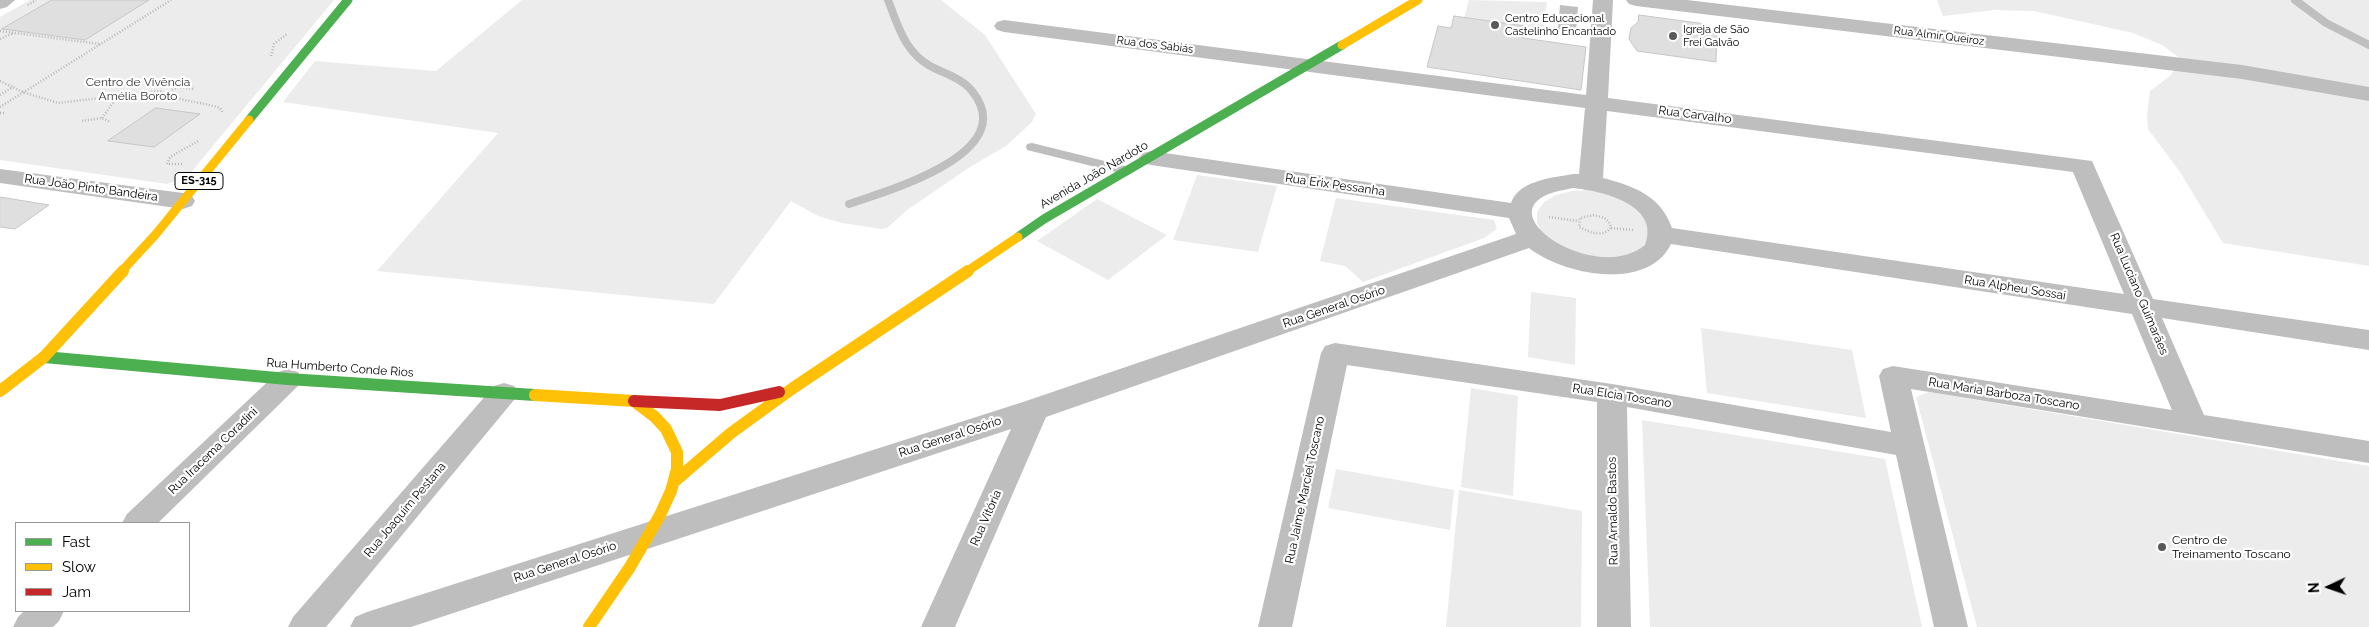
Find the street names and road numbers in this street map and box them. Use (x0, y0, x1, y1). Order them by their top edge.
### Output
street label: Rua Almir Queiroz (1893, 24, 1985, 48)
street label: Rua dos Sabiás (1116, 34, 1194, 56)
street label: Rua Carvalho (1658, 103, 1732, 127)
street label: Avenida João Nardoto (1037, 138, 1151, 212)
street label: Rua Erix Pessanha (1284, 171, 1386, 199)
street label: Rua João Pinto Bandeira (23, 172, 159, 204)
road number: ES-315 (175, 172, 223, 190)
street label: Rua Luciano Guimarães (2107, 231, 2171, 357)
street label: Rua Alpheu Sossai (1963, 273, 2067, 303)
street label: Rua General Osório (1281, 283, 1387, 331)
street label: Rua Humberto Conde Rios (266, 356, 414, 380)
street label: Rua Maria Barboza Toscano (1927, 375, 2081, 413)
street label: Rua Elcia Toscano (1571, 381, 1673, 411)
street label: Rua Iracema Coradini (165, 405, 261, 497)
street label: Rua General Osório (897, 414, 1003, 460)
street label: Rua Jaime Marciel Toscano (1282, 415, 1328, 565)
street label: Rua Arnaldo Bastos (1605, 457, 1621, 565)
street label: Rua Joaquim Pestana (361, 460, 449, 560)
street label: Rua Vitória (967, 488, 1005, 548)
street label: Rua General Osório (512, 539, 618, 585)

